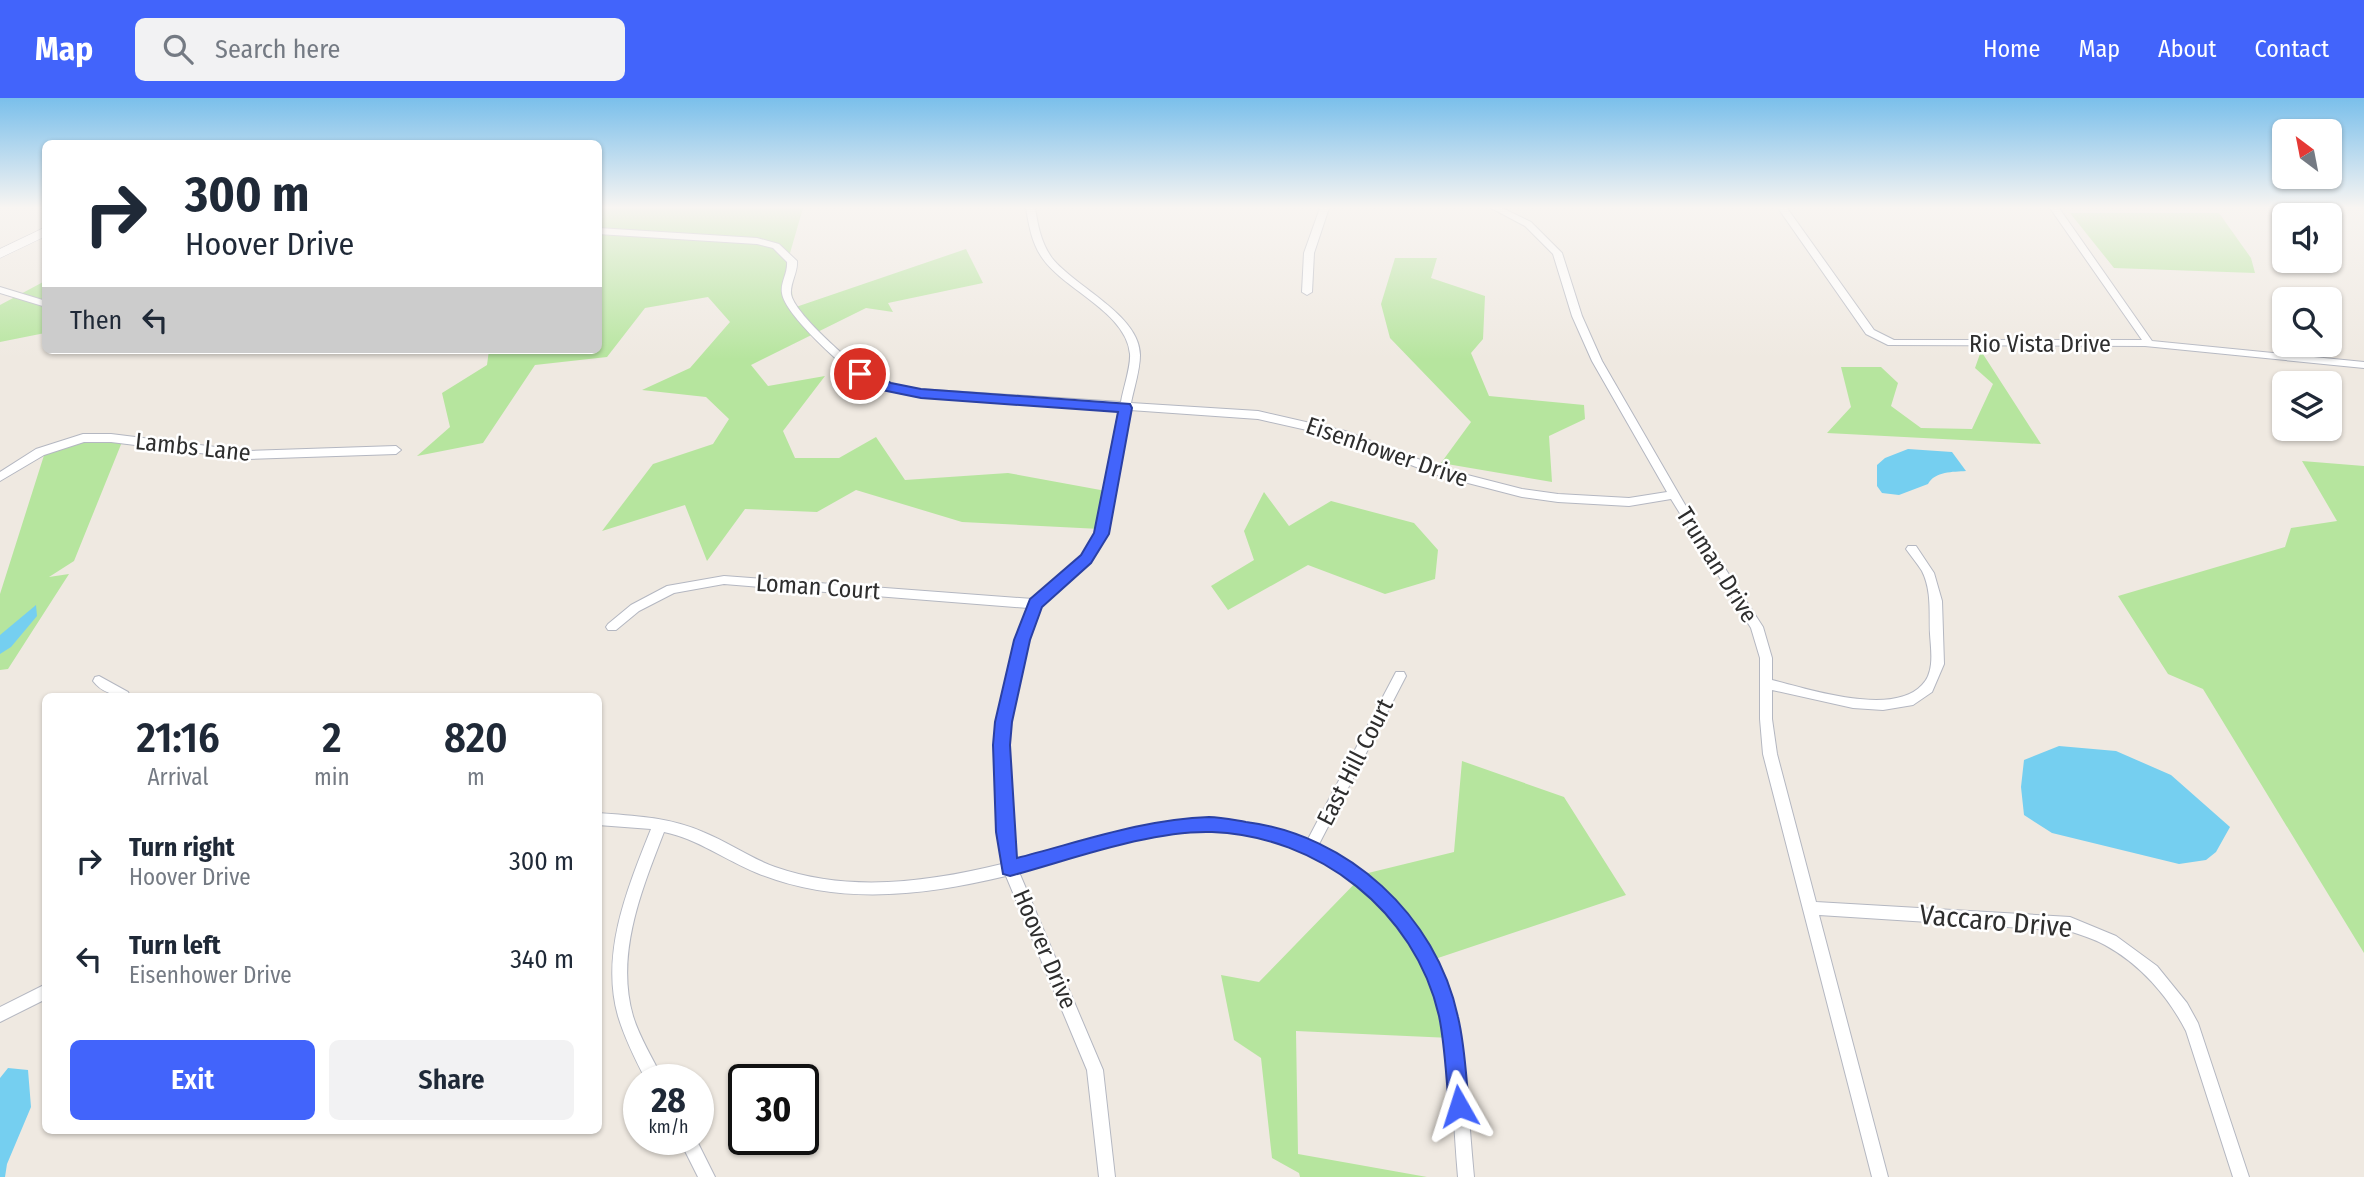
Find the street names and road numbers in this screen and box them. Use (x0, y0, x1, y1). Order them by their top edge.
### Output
street label: Rio Vista Drive (1969, 330, 2111, 358)
street label: Eisenhower Drive (1302, 411, 1472, 493)
street label: Lambs Lane (134, 427, 252, 467)
street label: Truman Drive (1671, 502, 1763, 628)
street label: Loman Court (755, 569, 881, 605)
street label: East Hill Court (1311, 694, 1399, 830)
street label: Hoover Drive (1007, 885, 1083, 1013)
street label: Vaccaro Drive (1918, 898, 2074, 944)

